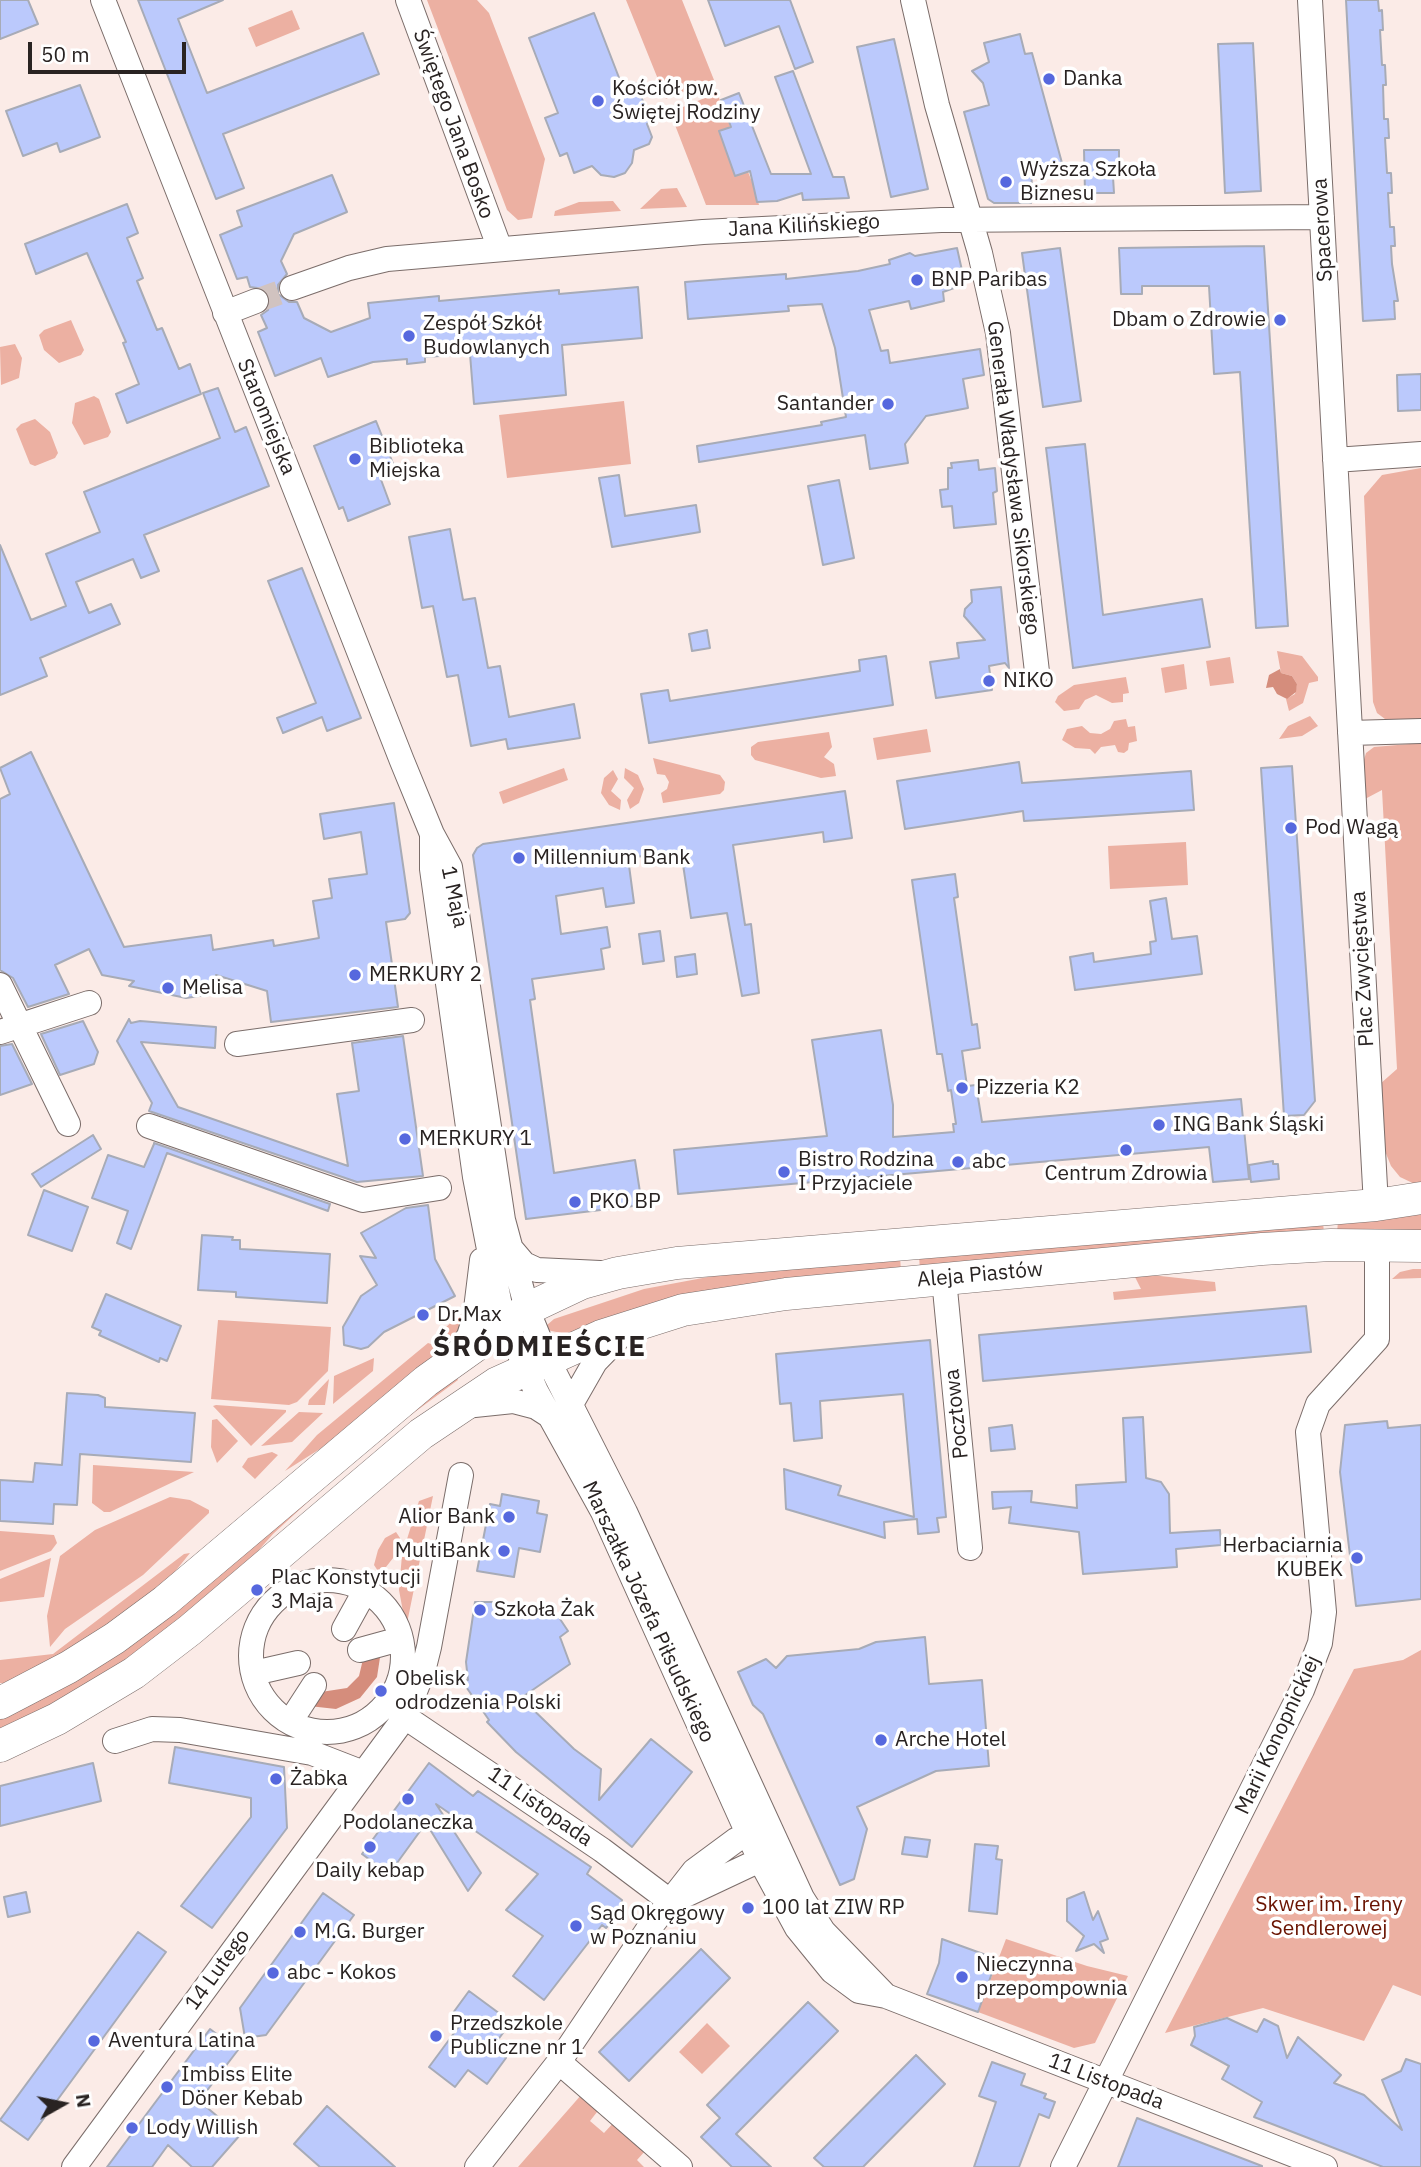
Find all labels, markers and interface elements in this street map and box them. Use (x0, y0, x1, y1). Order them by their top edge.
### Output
street label: Świętego Jana Bosko (407, 26, 499, 222)
scale bar (32, 28, 189, 72)
text: 50 m (41, 40, 90, 68)
place label: Danka (1063, 66, 1122, 92)
marker: Danka (1041, 71, 1057, 87)
place label: Kościół pw. Świętej Rodziny (612, 76, 760, 126)
marker: Kościół pw. Świętej Rodziny (590, 93, 606, 109)
place label: Wyższa Szkoła Biznesu (1020, 157, 1156, 207)
marker: Wyższa Szkoła Biznesu (998, 174, 1014, 190)
street label: Spacerowa (1308, 177, 1338, 283)
street label: Jana Kilińskiego (727, 209, 881, 243)
place label: BNP Paribas (931, 267, 1048, 293)
marker: BNP Paribas (909, 272, 925, 288)
place label: Dbam o Zdrowie (1112, 307, 1266, 333)
place label: Zespół Szkół Budowlanych (423, 311, 550, 361)
marker: Dbam o Zdrowie (1272, 312, 1288, 328)
street label: Generała Władysława Sikorskiego (981, 319, 1045, 637)
marker: Zespół Szkół Budowlanych (401, 328, 417, 344)
street label: Staromiejska (231, 355, 301, 479)
place label: Santander (777, 391, 874, 417)
marker: Santander (880, 396, 896, 412)
place label: Biblioteka Miejska (369, 434, 464, 484)
marker: Biblioteka Miejska (347, 451, 363, 467)
place label: NIKO (1003, 668, 1054, 694)
marker: NIKO (981, 673, 997, 689)
place label: Pod Wagą (1305, 815, 1398, 841)
marker: Pod Wagą (1283, 820, 1299, 836)
place label: Millennium Bank (533, 845, 690, 871)
marker: Millennium Bank (511, 850, 527, 866)
street label: 1 Maja (435, 864, 473, 930)
street label: Plac Zwycięstwa (1346, 891, 1380, 1047)
place label: MERKURY 2 (369, 962, 482, 988)
marker: MERKURY 2 (347, 967, 363, 983)
place label: Melisa (182, 975, 243, 1001)
marker: Melisa (160, 980, 176, 996)
place label: Pizzeria K2 (976, 1075, 1080, 1101)
marker: Pizzeria K2 (954, 1080, 970, 1096)
place label: ING Bank Śląski (1173, 1112, 1324, 1138)
marker: ING Bank Śląski (1151, 1117, 1167, 1133)
place label: MERKURY 1 (419, 1126, 532, 1152)
marker: MERKURY 1 (397, 1131, 413, 1147)
marker: Centrum Zdrowia (1118, 1142, 1134, 1158)
place label: Bistro Rodzina I Przyjaciele (798, 1147, 934, 1197)
place label: abc (972, 1149, 1006, 1175)
marker: abc (950, 1154, 966, 1170)
place label: Centrum Zdrowia (1044, 1161, 1208, 1187)
marker: Bistro Rodzina I Przyjaciele (776, 1164, 792, 1180)
place label: PKO BP (589, 1189, 661, 1215)
marker: PKO BP (567, 1194, 583, 1210)
street label: Aleja Piastów (916, 1257, 1044, 1293)
place label: Dr.Max (437, 1302, 502, 1328)
marker: Dr.Max (415, 1307, 431, 1323)
district label: ŚRÓDMIEŚCIE (434, 1331, 646, 1365)
street label: Pocztowa (940, 1368, 974, 1460)
street label: Marszałka Józefa Piłsudskiego (576, 1477, 720, 1747)
place label: Alior Bank (398, 1504, 495, 1530)
marker: Alior Bank (501, 1509, 517, 1525)
place label: Herbaciarnia KUBEK (1222, 1533, 1343, 1583)
place label: MultiBank (395, 1538, 490, 1564)
marker: MultiBank (496, 1543, 512, 1559)
marker: Herbaciarnia KUBEK (1349, 1550, 1365, 1566)
place label: Plac Konstytucji 3 Maja (271, 1565, 421, 1615)
marker: Plac Konstytucji 3 Maja (249, 1582, 265, 1598)
place label: Szkoła Żak (494, 1597, 595, 1623)
marker: Szkoła Żak (472, 1602, 488, 1618)
street label: Marii Konopnickiej (1230, 1651, 1326, 1819)
place label: Obelisk odrodzenia Polski (395, 1666, 561, 1716)
marker: Obelisk odrodzenia Polski (373, 1683, 389, 1699)
place label: Arche Hotel (895, 1727, 1006, 1753)
marker: Arche Hotel (873, 1732, 889, 1748)
street label: 11 Listopada (483, 1762, 597, 1852)
place label: Żabka (290, 1766, 348, 1792)
marker: Żabka (268, 1771, 284, 1787)
marker: Podolaneczka (400, 1791, 416, 1807)
place label: Podolaneczka (343, 1810, 473, 1836)
marker: Daily kebap (362, 1839, 378, 1855)
place label: Daily kebap (315, 1858, 425, 1884)
park label: Skwer im. Ireny Sendlerowej (1255, 1892, 1403, 1942)
place label: 100 lat ZIW RP (762, 1895, 904, 1921)
marker: 100 lat ZIW RP (740, 1900, 756, 1916)
place label: Sąd Okręgowy w Poznaniu (590, 1901, 725, 1951)
marker: Sąd Okręgowy w Poznaniu (568, 1918, 584, 1934)
place label: M.G. Burger (314, 1919, 424, 1945)
marker: M.G. Burger (292, 1924, 308, 1940)
street label: 14 Lutego (180, 1925, 256, 2015)
place label: Nieczynna przepompownia (976, 1952, 1128, 2002)
place label: abc - Kokos (287, 1960, 396, 1986)
marker: abc - Kokos (265, 1965, 281, 1981)
marker: Nieczynna przepompownia (954, 1969, 970, 1985)
place label: Przedszkole Publiczne nr 1 (450, 2011, 584, 2061)
place label: Aventura Latina (108, 2028, 255, 2054)
marker: Przedszkole Publiczne nr 1 (428, 2028, 444, 2044)
marker: Aventura Latina (86, 2033, 102, 2049)
street label: 11 Listopada (1045, 2048, 1167, 2116)
place label: Imbiss Elite Döner Kebab (181, 2062, 303, 2112)
north arrow (28, 2069, 98, 2139)
marker: Imbiss Elite Döner Kebab (159, 2079, 175, 2095)
text: N (71, 2092, 97, 2109)
place label: Lody Willish (146, 2115, 258, 2141)
marker: Lody Willish (124, 2120, 140, 2136)

